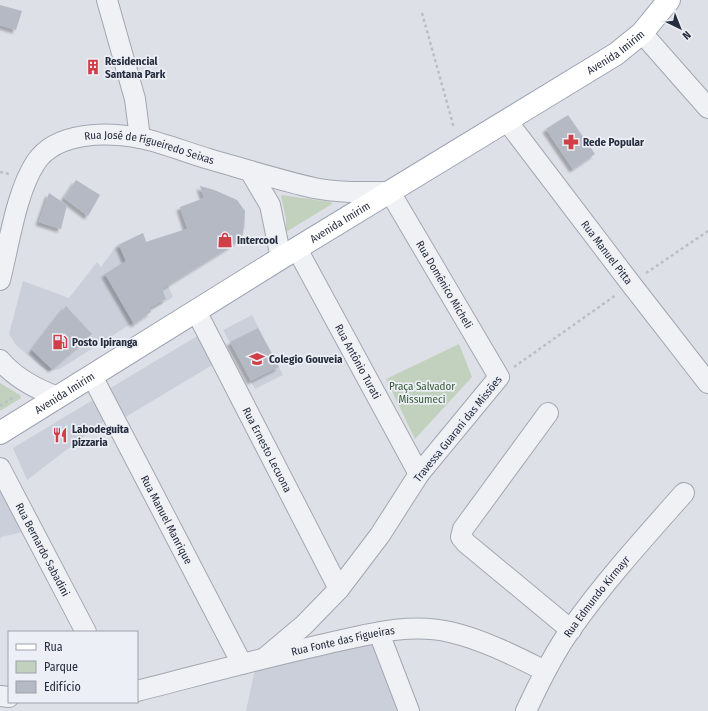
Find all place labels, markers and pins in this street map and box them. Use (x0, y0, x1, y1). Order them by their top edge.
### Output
place label: Residencial Santana Park (105, 55, 166, 81)
building icon: Residencial Santana Park (84, 58, 102, 76)
pharmacy icon: Rede Popular (562, 133, 580, 151)
place label: Rede Popular (583, 136, 645, 149)
shop icon: Intercool (216, 231, 234, 249)
place label: Intercool (237, 234, 279, 247)
fuel station icon: Posto Ipiranga (51, 333, 69, 351)
place label: Posto Ipiranga (72, 336, 138, 349)
school or university icon: Colegio Gouveia (248, 350, 266, 368)
place label: Colegio Gouveia (269, 353, 343, 366)
place label: Labodeguita pizzaria (72, 423, 130, 449)
restaurant icon: Labodeguita pizzaria (51, 426, 69, 444)

